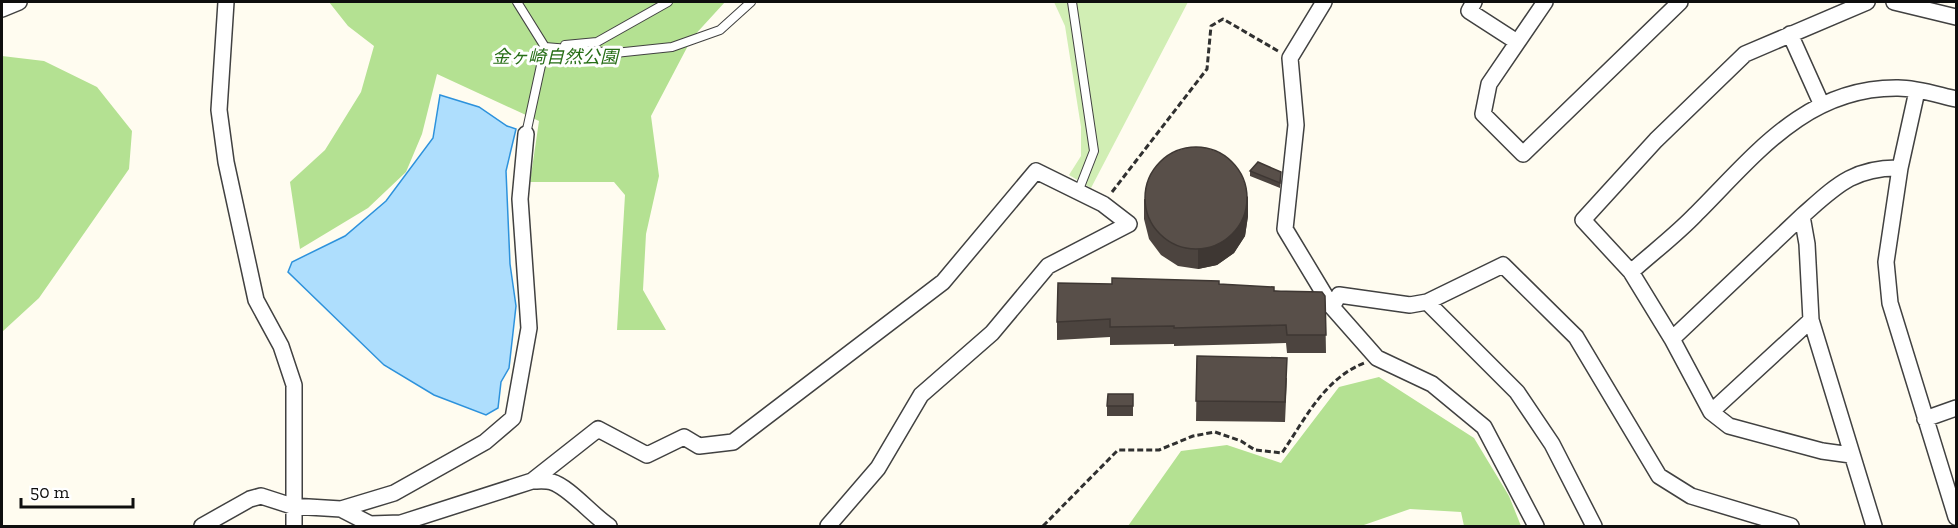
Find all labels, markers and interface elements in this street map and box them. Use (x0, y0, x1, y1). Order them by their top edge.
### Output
park label: 金ヶ崎自然公園 (492, 46, 621, 68)
scale bar (21, 471, 134, 509)
text: 50 m (30, 481, 70, 503)

